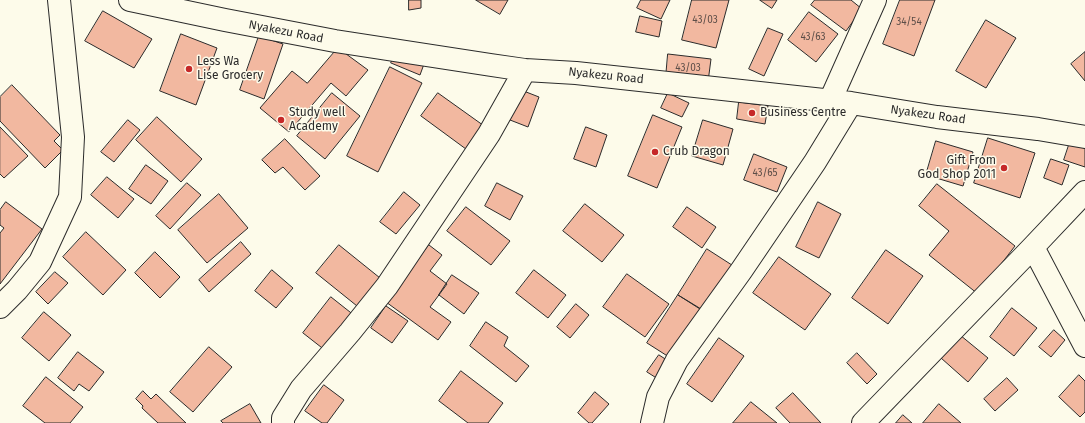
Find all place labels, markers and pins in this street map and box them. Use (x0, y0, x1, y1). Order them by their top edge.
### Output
place label: Less Wa Lise Grocery (197, 55, 263, 83)
marker: Less Wa Lise Grocery (184, 64, 194, 74)
place label: Study well Academy (289, 106, 345, 134)
place label: Business Centre (760, 106, 846, 120)
marker: Business Centre (747, 108, 757, 118)
marker: Study well Academy (276, 115, 286, 125)
place label: Crub Dragon (663, 145, 730, 159)
marker: Crub Dragon (650, 147, 660, 157)
place label: Gift From God Shop 2011 (918, 154, 996, 182)
marker: Gift From God Shop 2011 (999, 163, 1009, 173)

